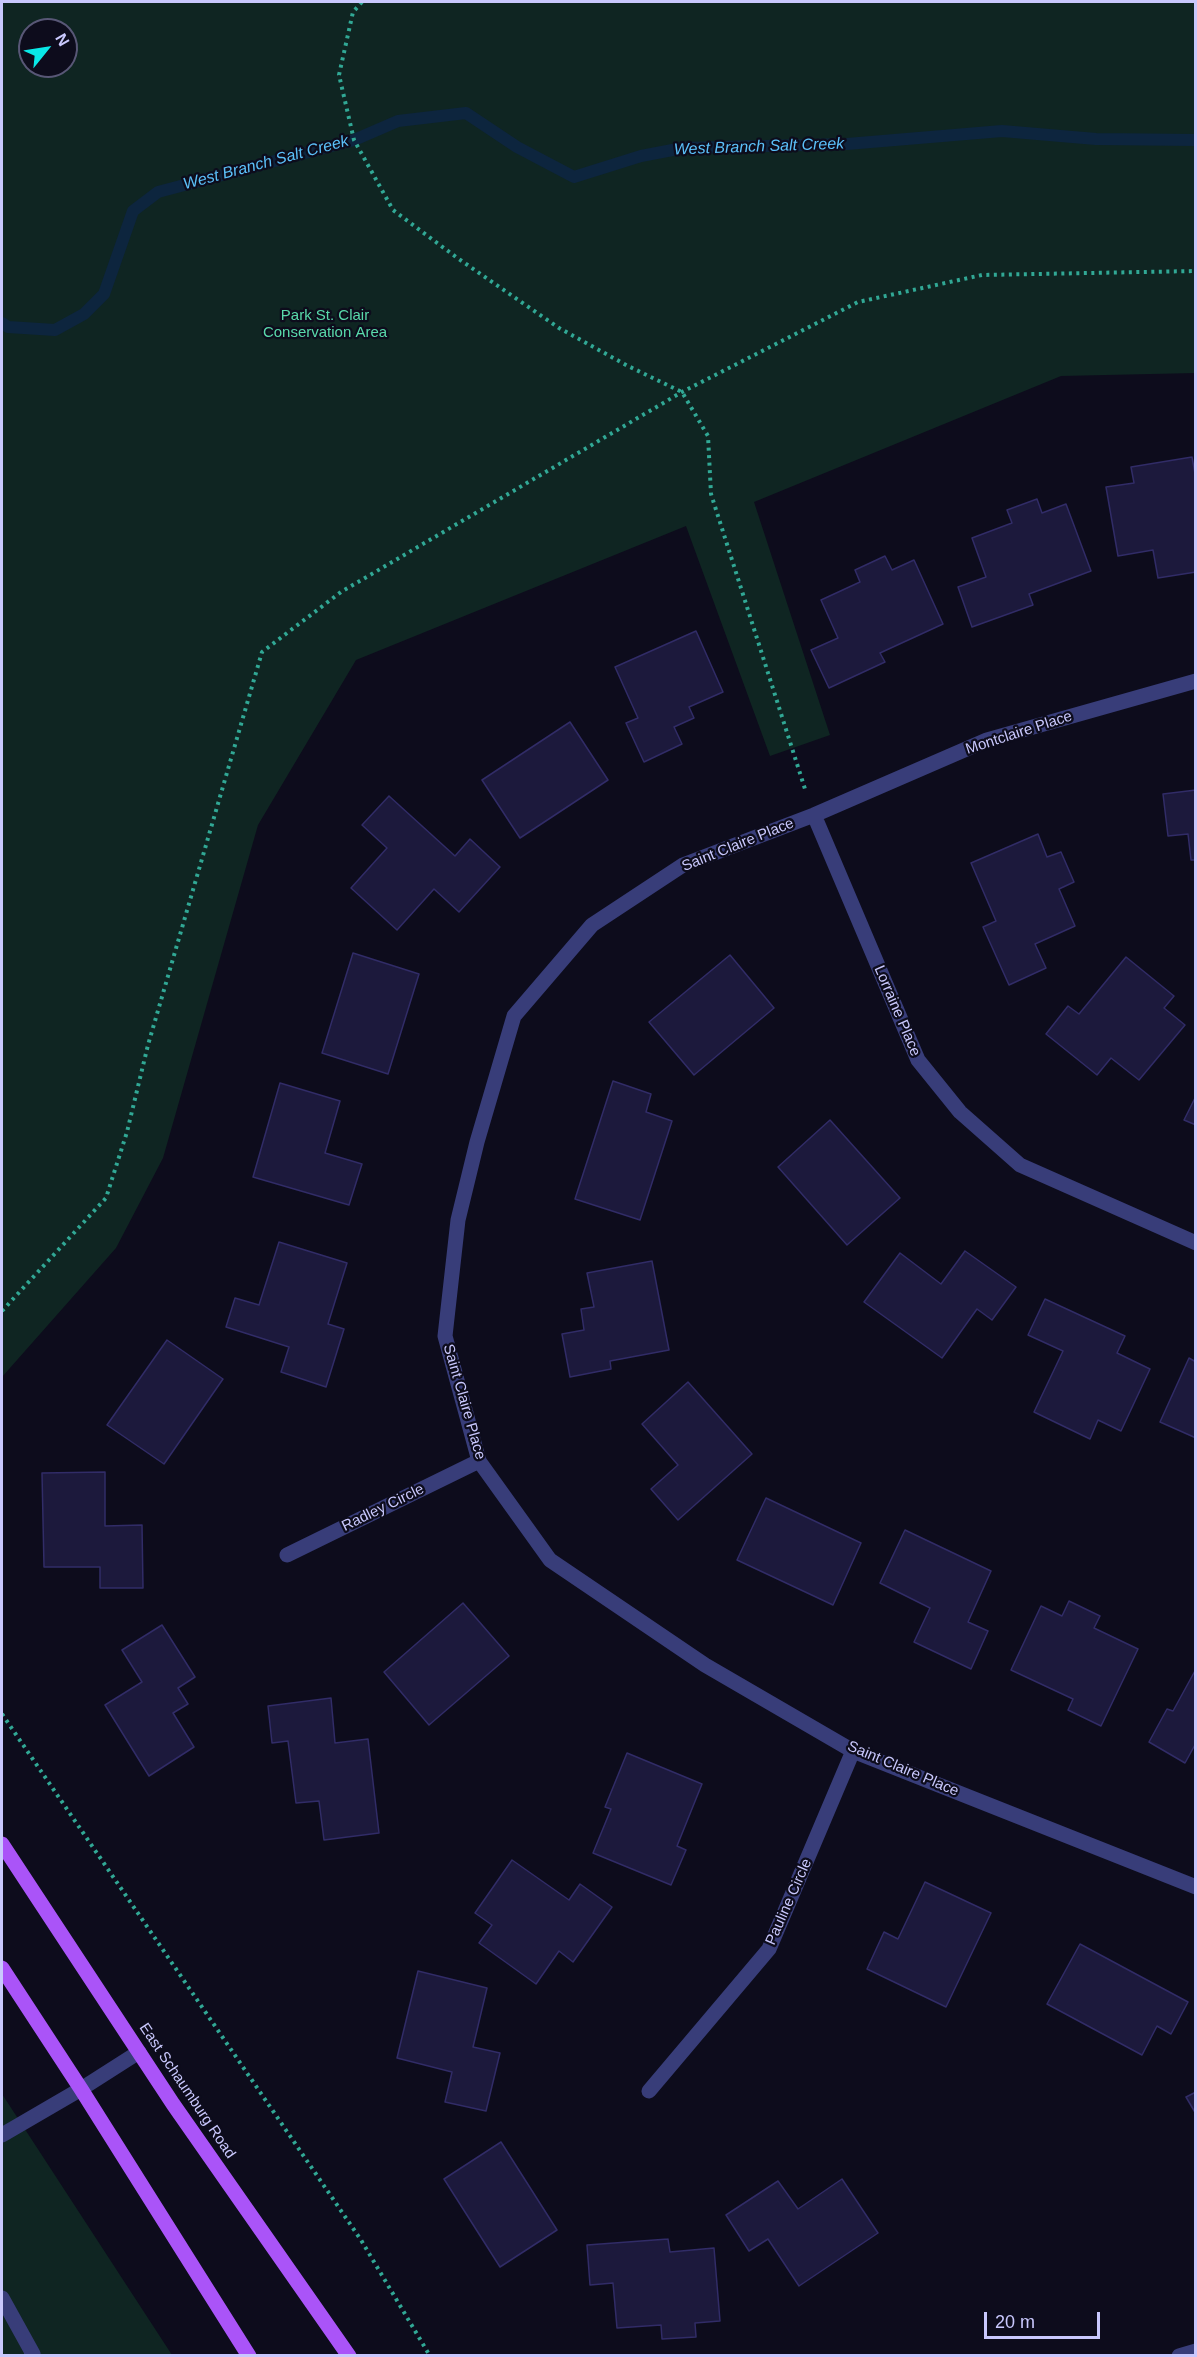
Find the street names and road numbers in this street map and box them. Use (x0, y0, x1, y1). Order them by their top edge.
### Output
street label: Montclaire Place (963, 707, 1075, 759)
street label: Saint Claire Place (679, 814, 797, 876)
street label: Lorraine Place (870, 963, 924, 1059)
street label: Saint Claire Place (439, 1342, 489, 1462)
street label: Radley Circle (339, 1480, 427, 1536)
street label: Saint Claire Place (845, 1737, 961, 1801)
street label: Pauline Circle (762, 1856, 816, 1948)
street label: East Schaumburg Road (135, 2020, 239, 2162)

